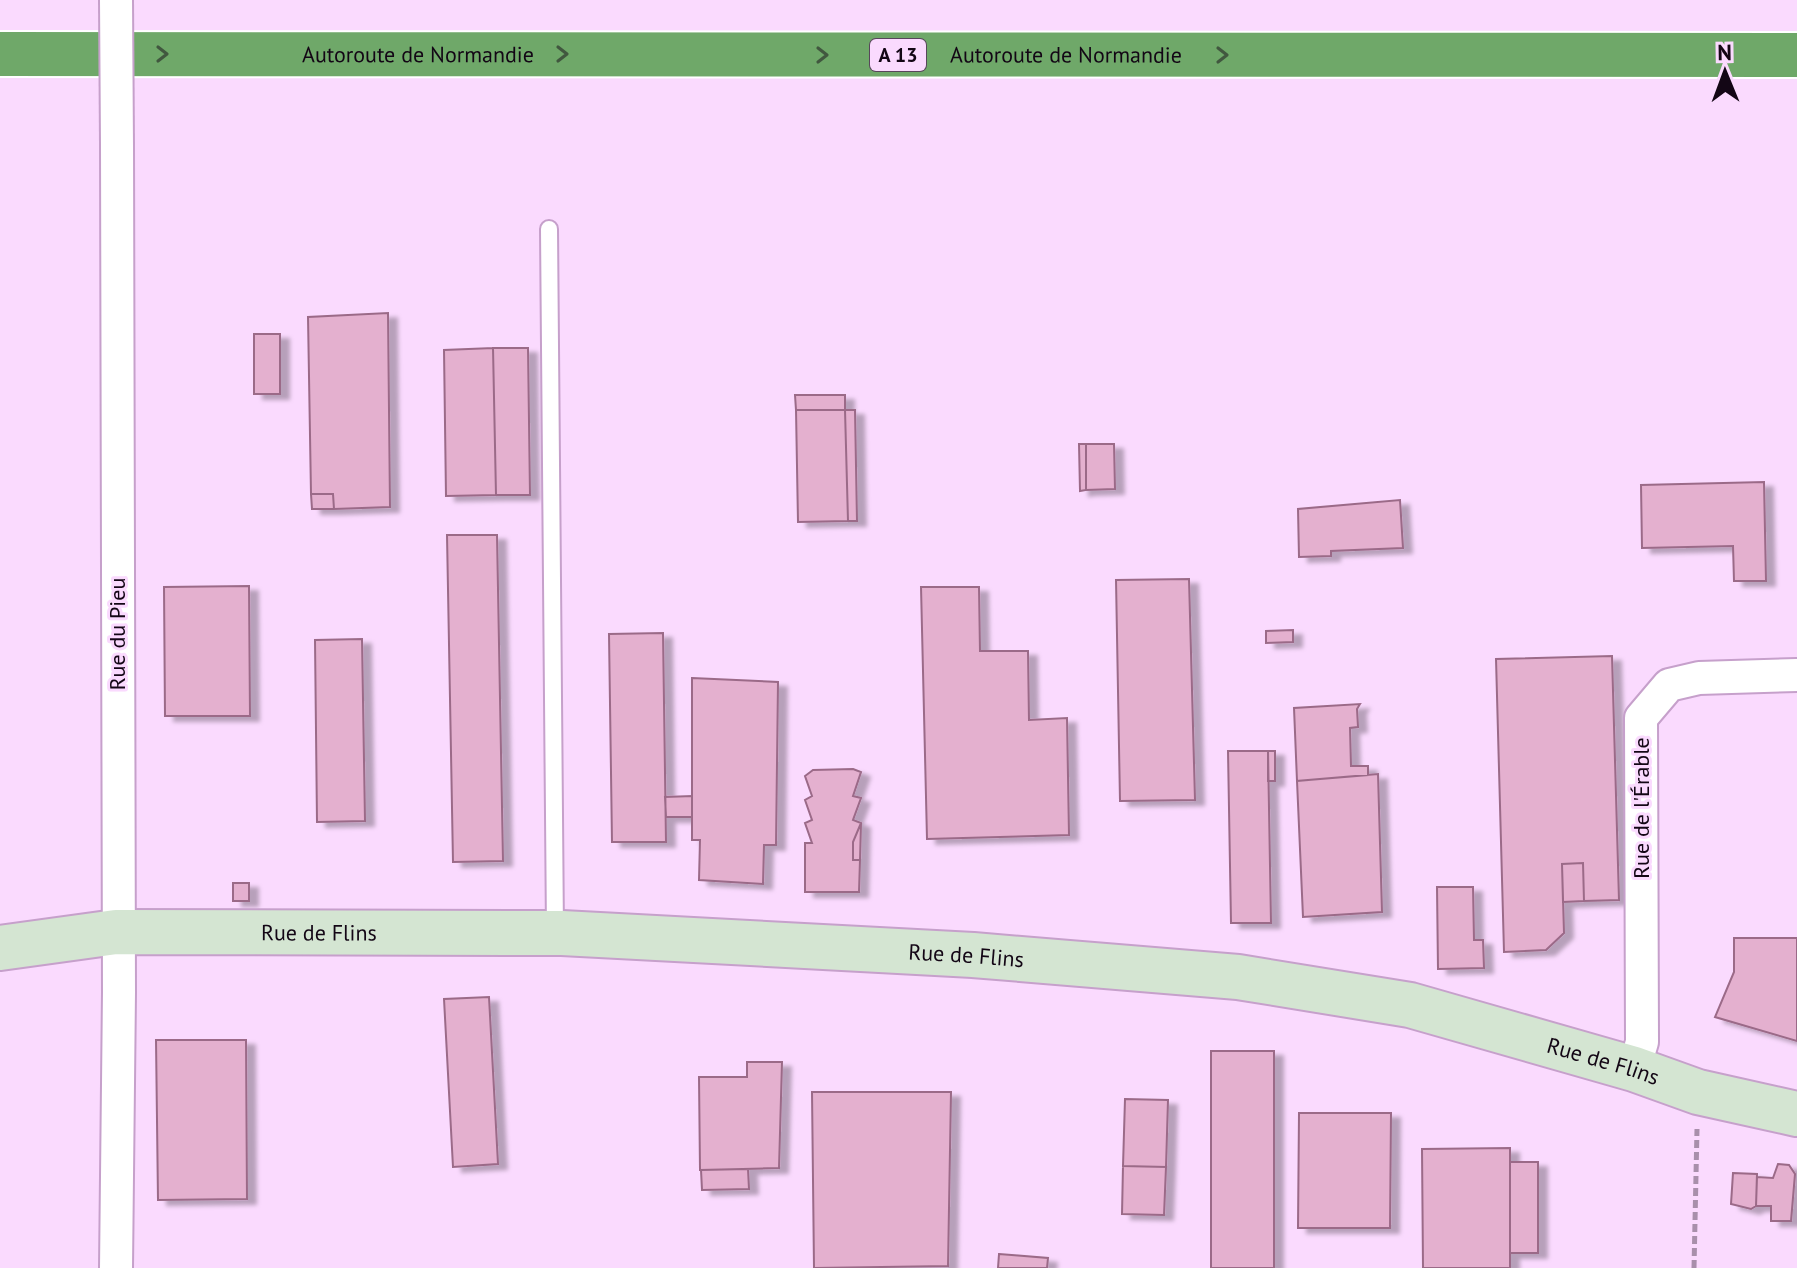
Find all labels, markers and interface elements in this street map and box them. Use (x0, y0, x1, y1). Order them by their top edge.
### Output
north arrow (1685, 32, 1765, 112)
text: N (1717, 38, 1732, 66)
road number: A 13 (870, 39, 926, 71)
street label: Autoroute de Normandie (302, 40, 534, 68)
street label: Autoroute de Normandie (950, 41, 1182, 69)
one-way arrow (156, 45, 169, 63)
one-way arrow (556, 45, 569, 63)
one-way arrow (816, 46, 829, 64)
one-way arrow (1216, 46, 1229, 64)
street label: Rue du Pieu (103, 578, 131, 690)
street label: Rue de l'Érable (1627, 737, 1655, 879)
street label: Rue de Flins (261, 918, 377, 947)
street label: Rue de Flins (908, 938, 1025, 973)
street label: Rue de Flins (1544, 1031, 1663, 1091)

